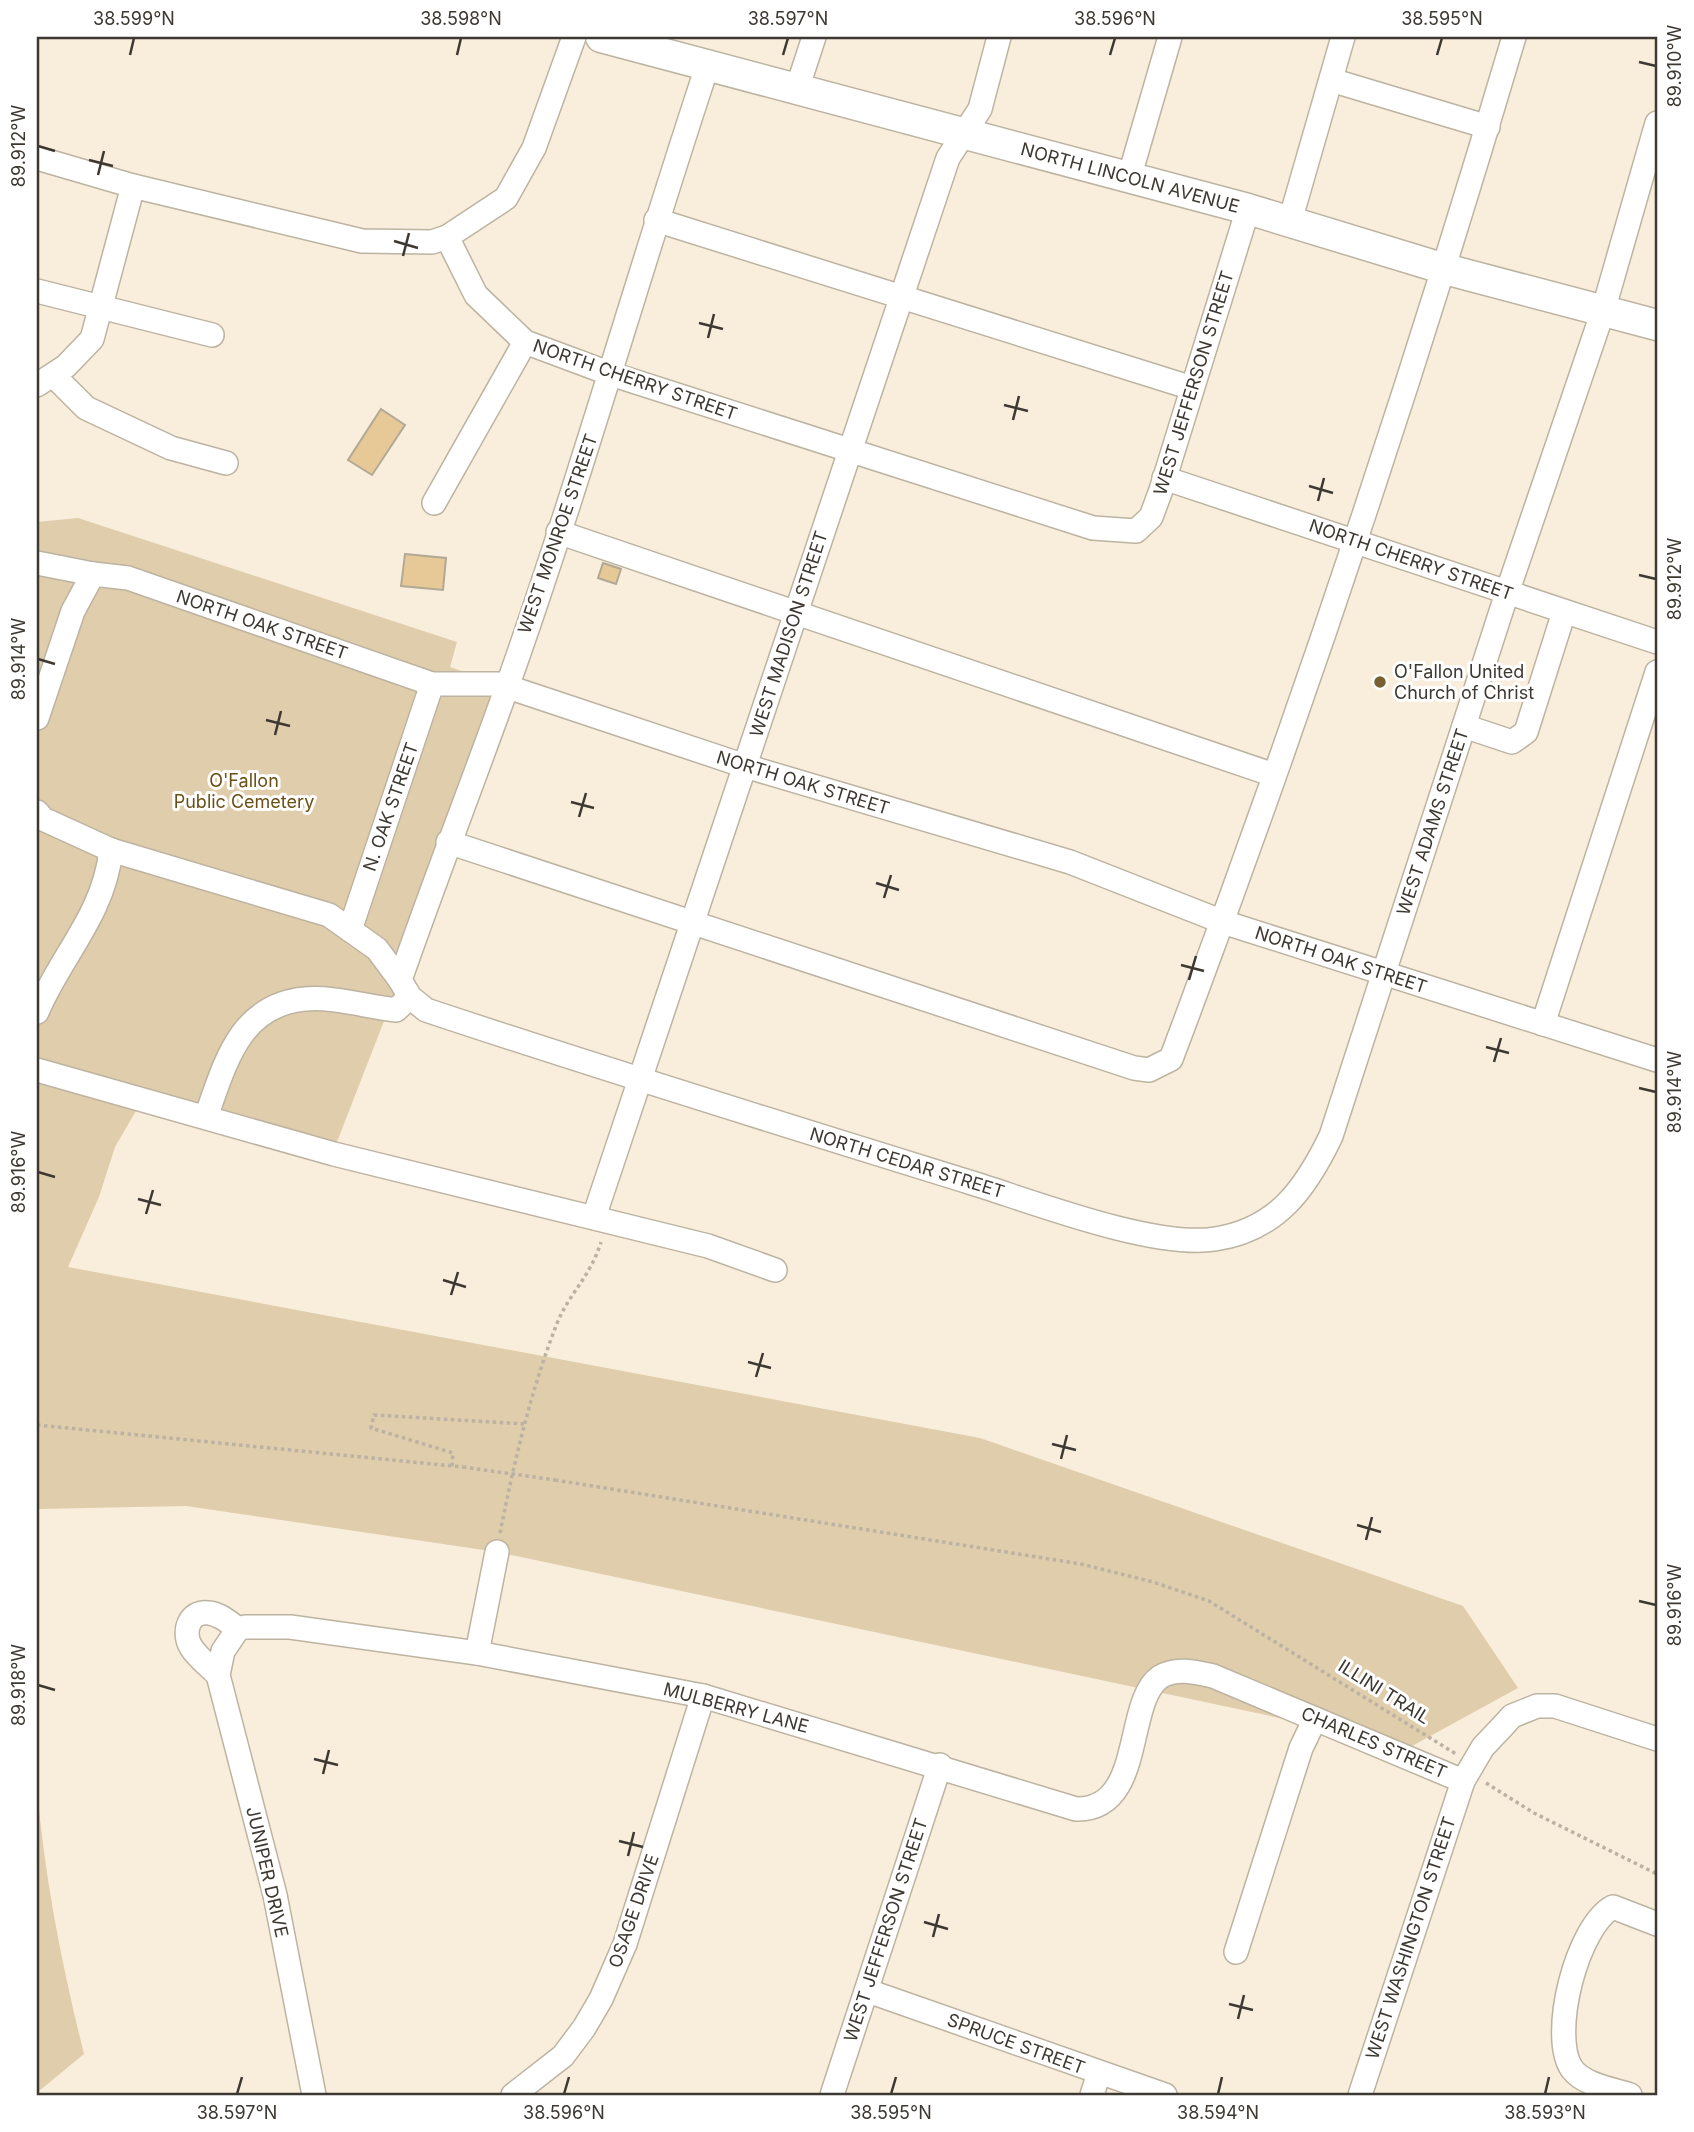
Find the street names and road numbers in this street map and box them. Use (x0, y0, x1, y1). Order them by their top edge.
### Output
street label: NORTH LINCOLN AVENUE (1019, 138, 1242, 217)
street label: WEST JEFFERSON STREET (1149, 268, 1238, 498)
street label: NORTH CHERRY STREET (530, 335, 740, 424)
street label: WEST MONROE STREET (513, 431, 602, 636)
street label: NORTH CHERRY STREET (1306, 515, 1516, 604)
street label: WEST MADISON STREET (745, 528, 832, 739)
street label: NORTH OAK STREET (174, 585, 351, 664)
street label: WEST ADAMS STREET (1392, 726, 1473, 918)
street label: N. OAK STREET (359, 740, 422, 874)
street label: NORTH OAK STREET (714, 746, 892, 819)
street label: NORTH OAK STREET (1252, 922, 1430, 997)
street label: NORTH CEDAR STREET (807, 1123, 1007, 1202)
street label: ILLINI TRAIL (1335, 1655, 1434, 1728)
street label: MULBERRY LANE (661, 1678, 811, 1737)
street label: CHARLES STREET (1298, 1702, 1450, 1783)
street label: JUNIPER DRIVE (242, 1804, 293, 1939)
street label: WEST WASHINGTON STREET (1361, 1814, 1460, 2062)
street label: WEST JEFFERSON STREET (839, 1816, 932, 2044)
street label: OSAGE DRIVE (604, 1851, 663, 1971)
street label: SPRUCE STREET (944, 2009, 1088, 2078)

